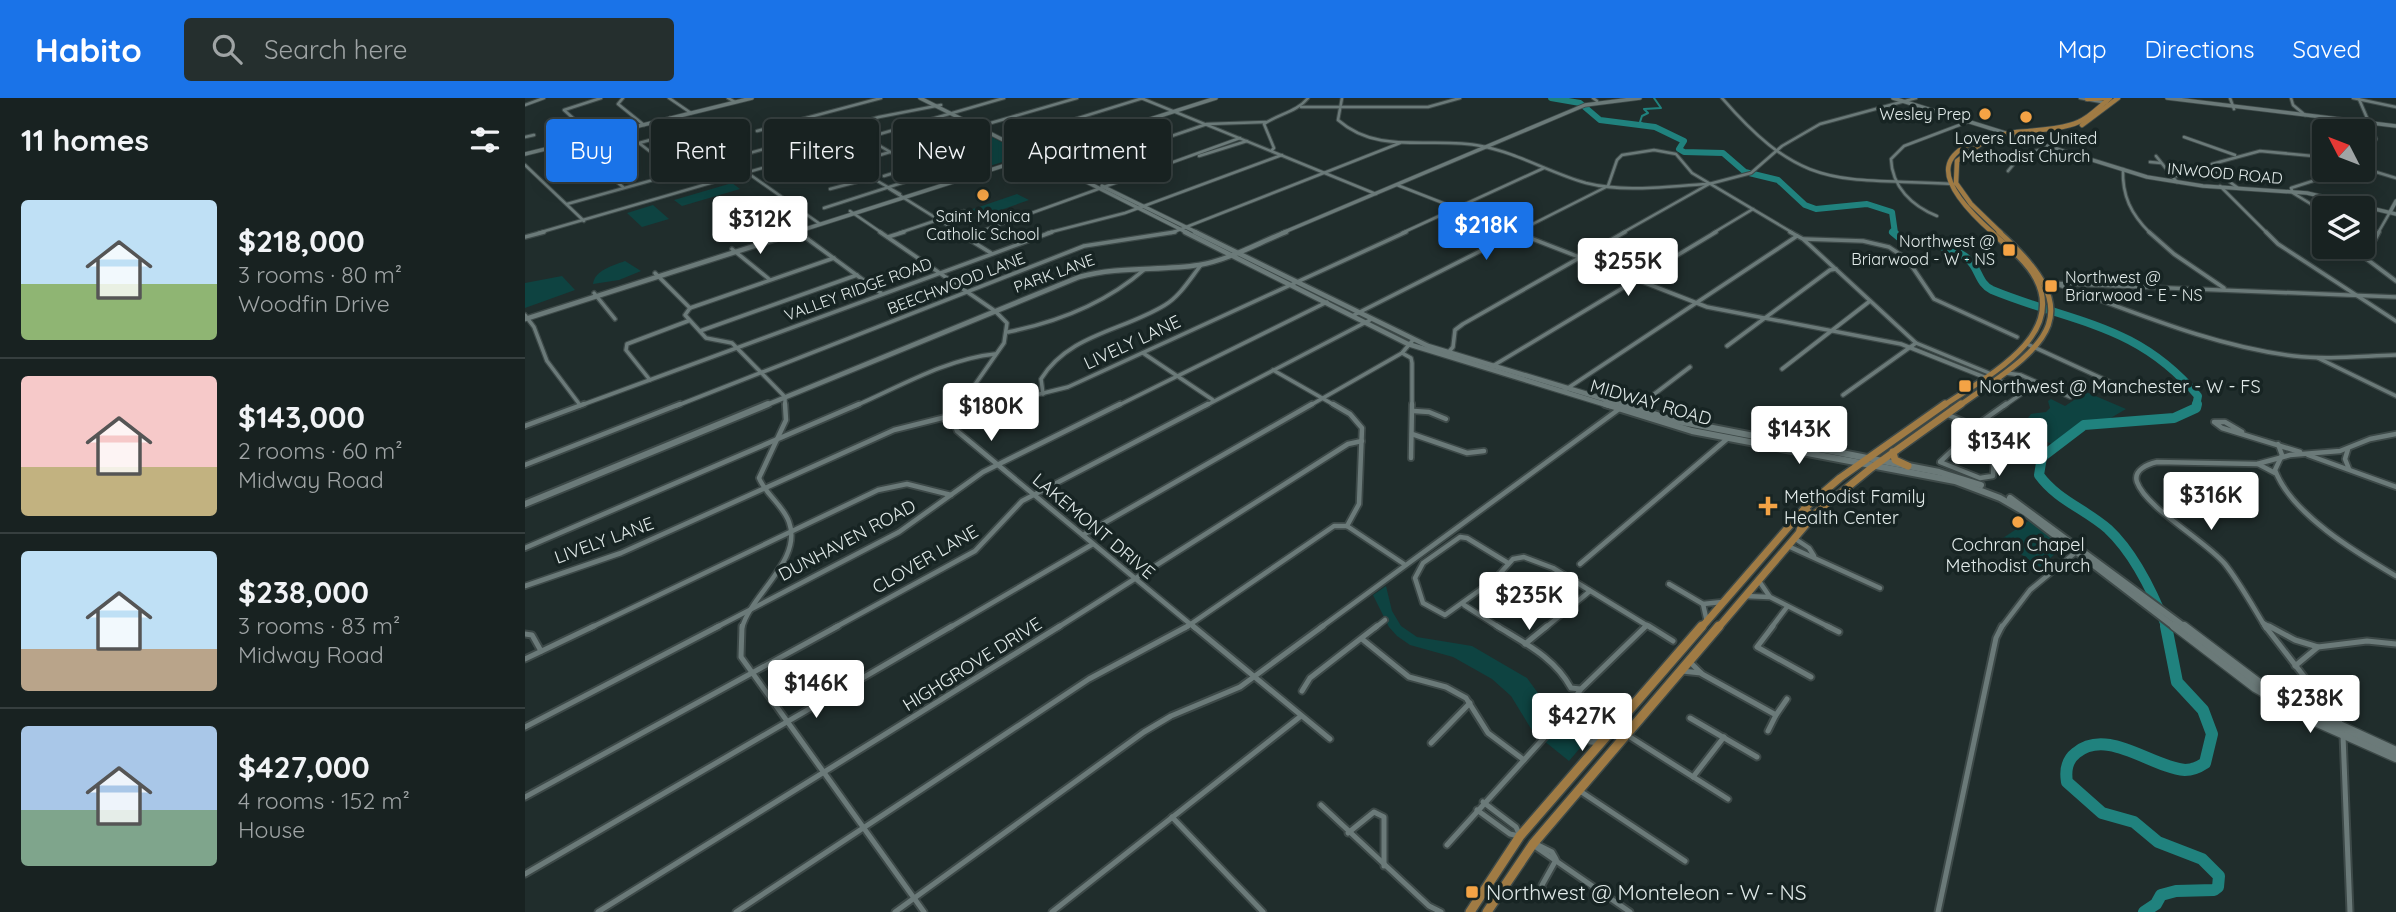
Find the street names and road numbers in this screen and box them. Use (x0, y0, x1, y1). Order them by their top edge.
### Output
street label: INWOOD ROAD (2166, 158, 2284, 188)
street label: BEECHWOOD LANE (884, 248, 1028, 318)
street label: PARK LANE (1011, 249, 1097, 297)
street label: VALLEY RIDGE ROAD (782, 253, 934, 325)
street label: LIVELY LANE (1080, 310, 1184, 374)
street label: MIDWAY ROAD (1588, 374, 1714, 430)
street label: LAKEMONT DRIVE (1028, 468, 1160, 584)
street label: DUNHAVEN ROAD (774, 494, 920, 586)
street label: LIVELY LANE (551, 511, 657, 569)
street label: CLOVER LANE (868, 519, 982, 599)
street label: HIGHGROVE DRIVE (898, 612, 1046, 716)

